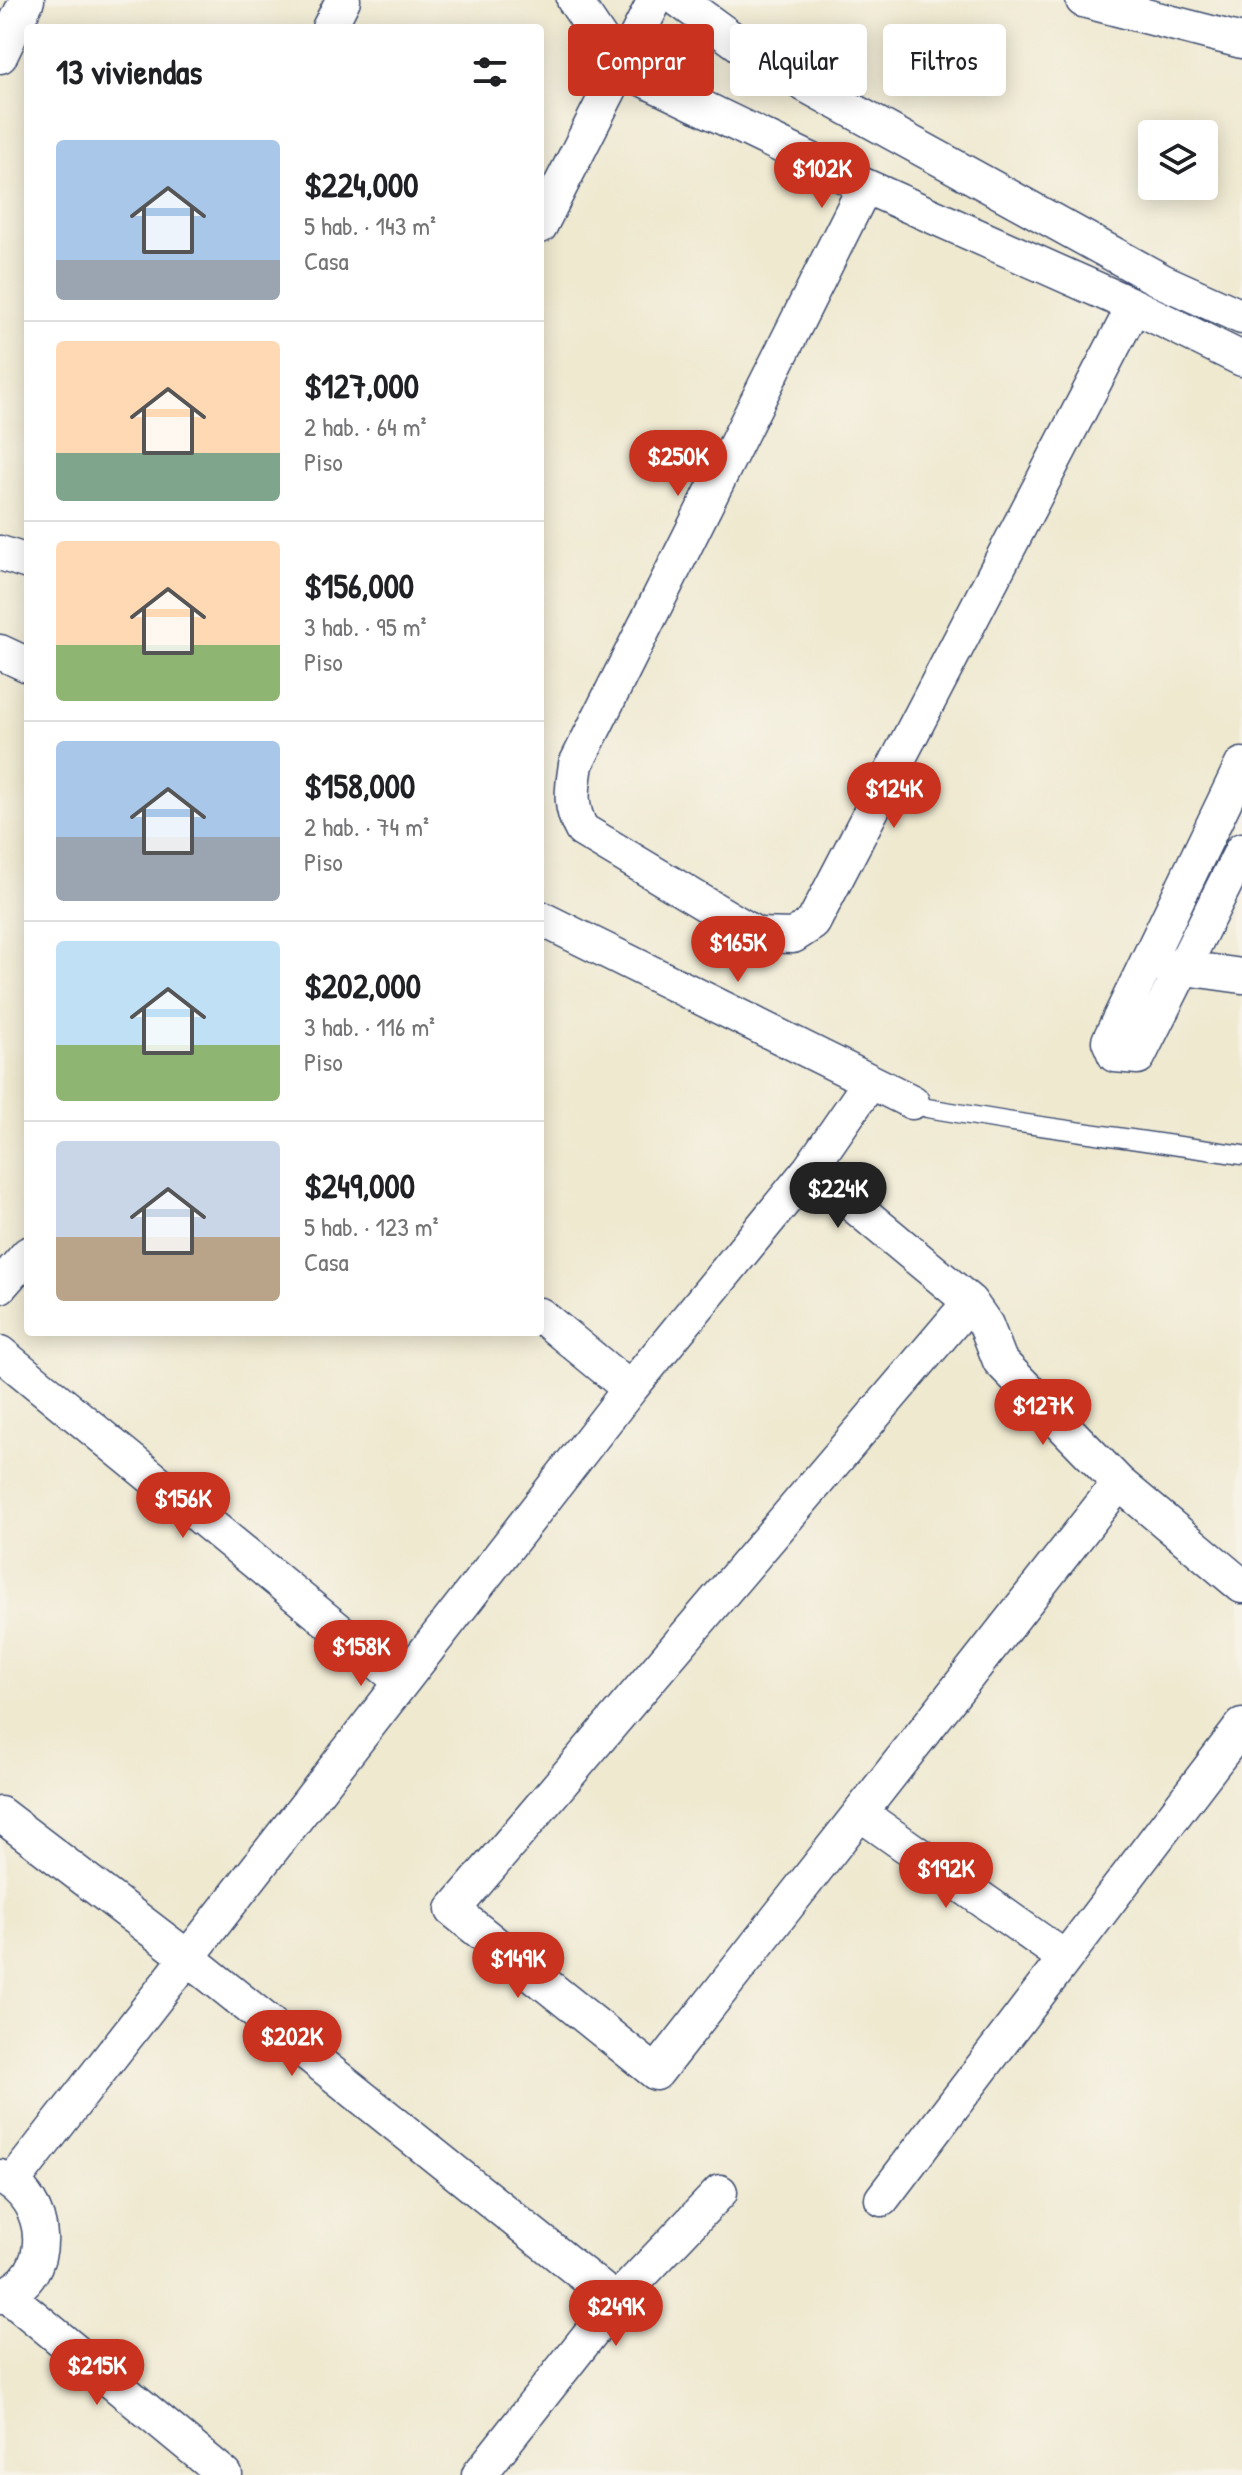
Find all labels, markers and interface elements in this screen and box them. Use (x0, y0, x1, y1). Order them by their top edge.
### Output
chip: Comprar (568, 24, 714, 96)
chip: Alquilar (730, 24, 867, 96)
chip: Filtros (883, 24, 1006, 96)
text: 13 viviendas (56, 49, 202, 95)
icon: filters (468, 50, 512, 94)
map controls (1138, 120, 1218, 200)
button: layers (1138, 120, 1218, 200)
pin: $102K (766, 142, 878, 210)
text: $102K (792, 150, 852, 185)
text: $224,000 (304, 162, 418, 208)
icon: home (120, 172, 216, 268)
text: 5 hab. · 143 m² (304, 208, 436, 243)
text: Casa (304, 243, 349, 278)
text: $127,000 (304, 363, 419, 409)
icon: home (120, 373, 216, 469)
text: 2 hab. · 64 m² (304, 409, 426, 444)
pin: $250K (622, 430, 734, 498)
text: $250K (647, 438, 709, 473)
text: Piso (304, 444, 343, 479)
text: $156,000 (304, 563, 414, 609)
icon: home (120, 573, 216, 669)
text: 3 hab. · 95 m² (304, 609, 426, 644)
text: Piso (304, 644, 343, 679)
pin: $124K (838, 762, 950, 830)
text: $158,000 (304, 763, 415, 809)
text: $124K (865, 770, 923, 805)
icon: home (120, 773, 216, 869)
text: 2 hab. · 74 m² (304, 809, 429, 844)
text: Piso (304, 844, 343, 879)
pin: $165K (682, 916, 794, 984)
text: $165K (709, 924, 767, 959)
text: $202,000 (304, 963, 421, 1009)
icon: home (120, 973, 216, 1069)
text: 3 hab. · 116 m² (304, 1009, 435, 1044)
text: Piso (304, 1044, 343, 1079)
pin: $224K (782, 1162, 894, 1230)
text: $249,000 (304, 1163, 415, 1209)
text: $224K (808, 1170, 868, 1205)
icon: home (120, 1173, 216, 1269)
text: 5 hab. · 123 m² (304, 1209, 438, 1244)
text: Casa (304, 1244, 349, 1279)
pin: $127K (987, 1379, 1099, 1447)
text: $127K (1012, 1387, 1074, 1422)
pin: $156K (127, 1472, 239, 1540)
text: $156K (154, 1480, 212, 1515)
pin: $158K (305, 1620, 417, 1688)
text: $158K (332, 1628, 390, 1663)
pin: $192K (890, 1842, 1002, 1910)
text: $192K (917, 1850, 975, 1885)
pin: $149K (462, 1932, 574, 2000)
text: $149K (490, 1940, 546, 1975)
pin: $202K (236, 2010, 348, 2078)
text: $202K (261, 2018, 323, 2053)
pin: $249K (560, 2280, 672, 2348)
text: $249K (587, 2288, 645, 2323)
pin: $215K (41, 2339, 153, 2407)
text: $215K (67, 2347, 127, 2382)

